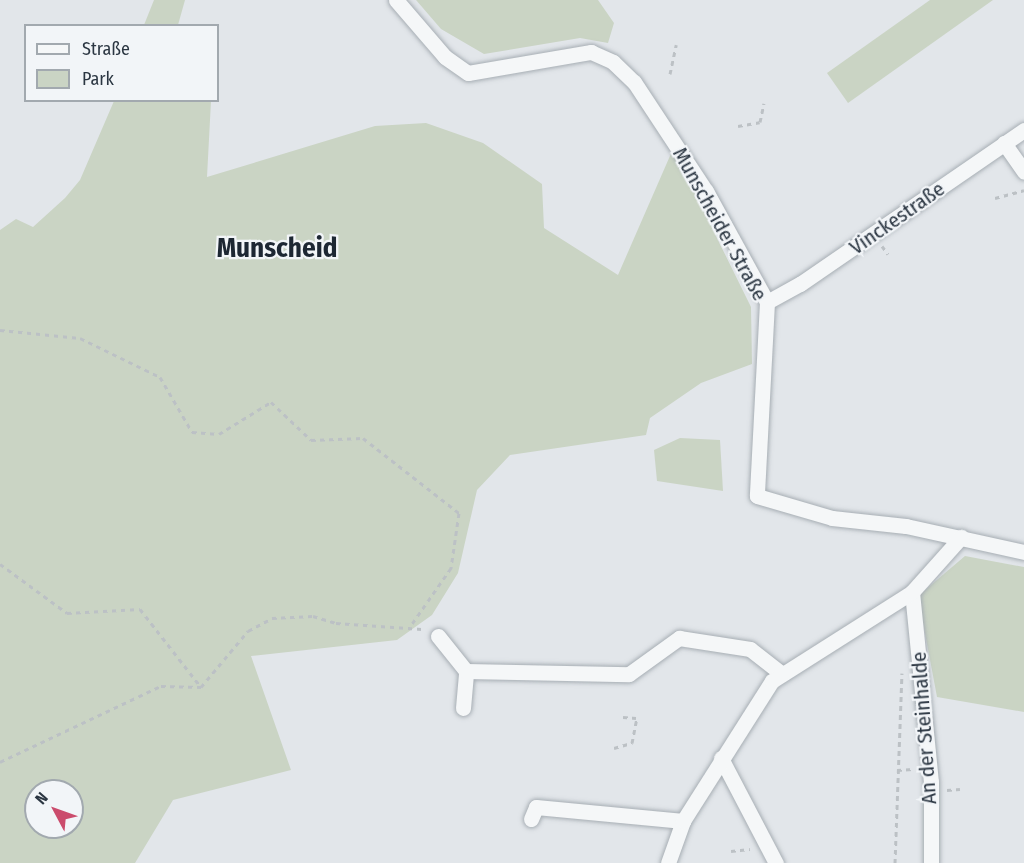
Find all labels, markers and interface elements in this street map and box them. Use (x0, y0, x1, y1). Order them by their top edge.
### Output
legend (24, 24, 219, 102)
text: Straße (82, 38, 130, 60)
text: Park (82, 68, 114, 90)
street label: Munscheider Straße (667, 143, 773, 305)
street label: Vinckestraße (845, 176, 949, 260)
district label: Munscheid (217, 233, 337, 265)
street label: An der Steinhalde (906, 651, 942, 805)
north arrow (24, 779, 84, 839)
text: N (31, 788, 52, 808)

